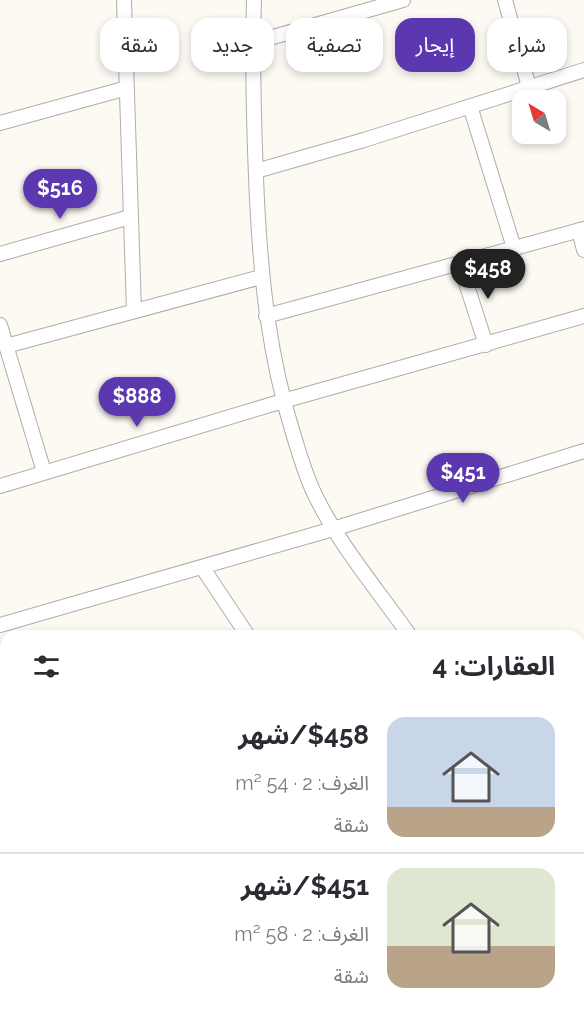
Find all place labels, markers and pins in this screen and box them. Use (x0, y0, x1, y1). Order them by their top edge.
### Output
pin: $516 (24, 169, 96, 220)
pin: $458 (452, 249, 524, 300)
pin: $888 (101, 377, 173, 428)
pin: $451 (427, 453, 499, 504)

